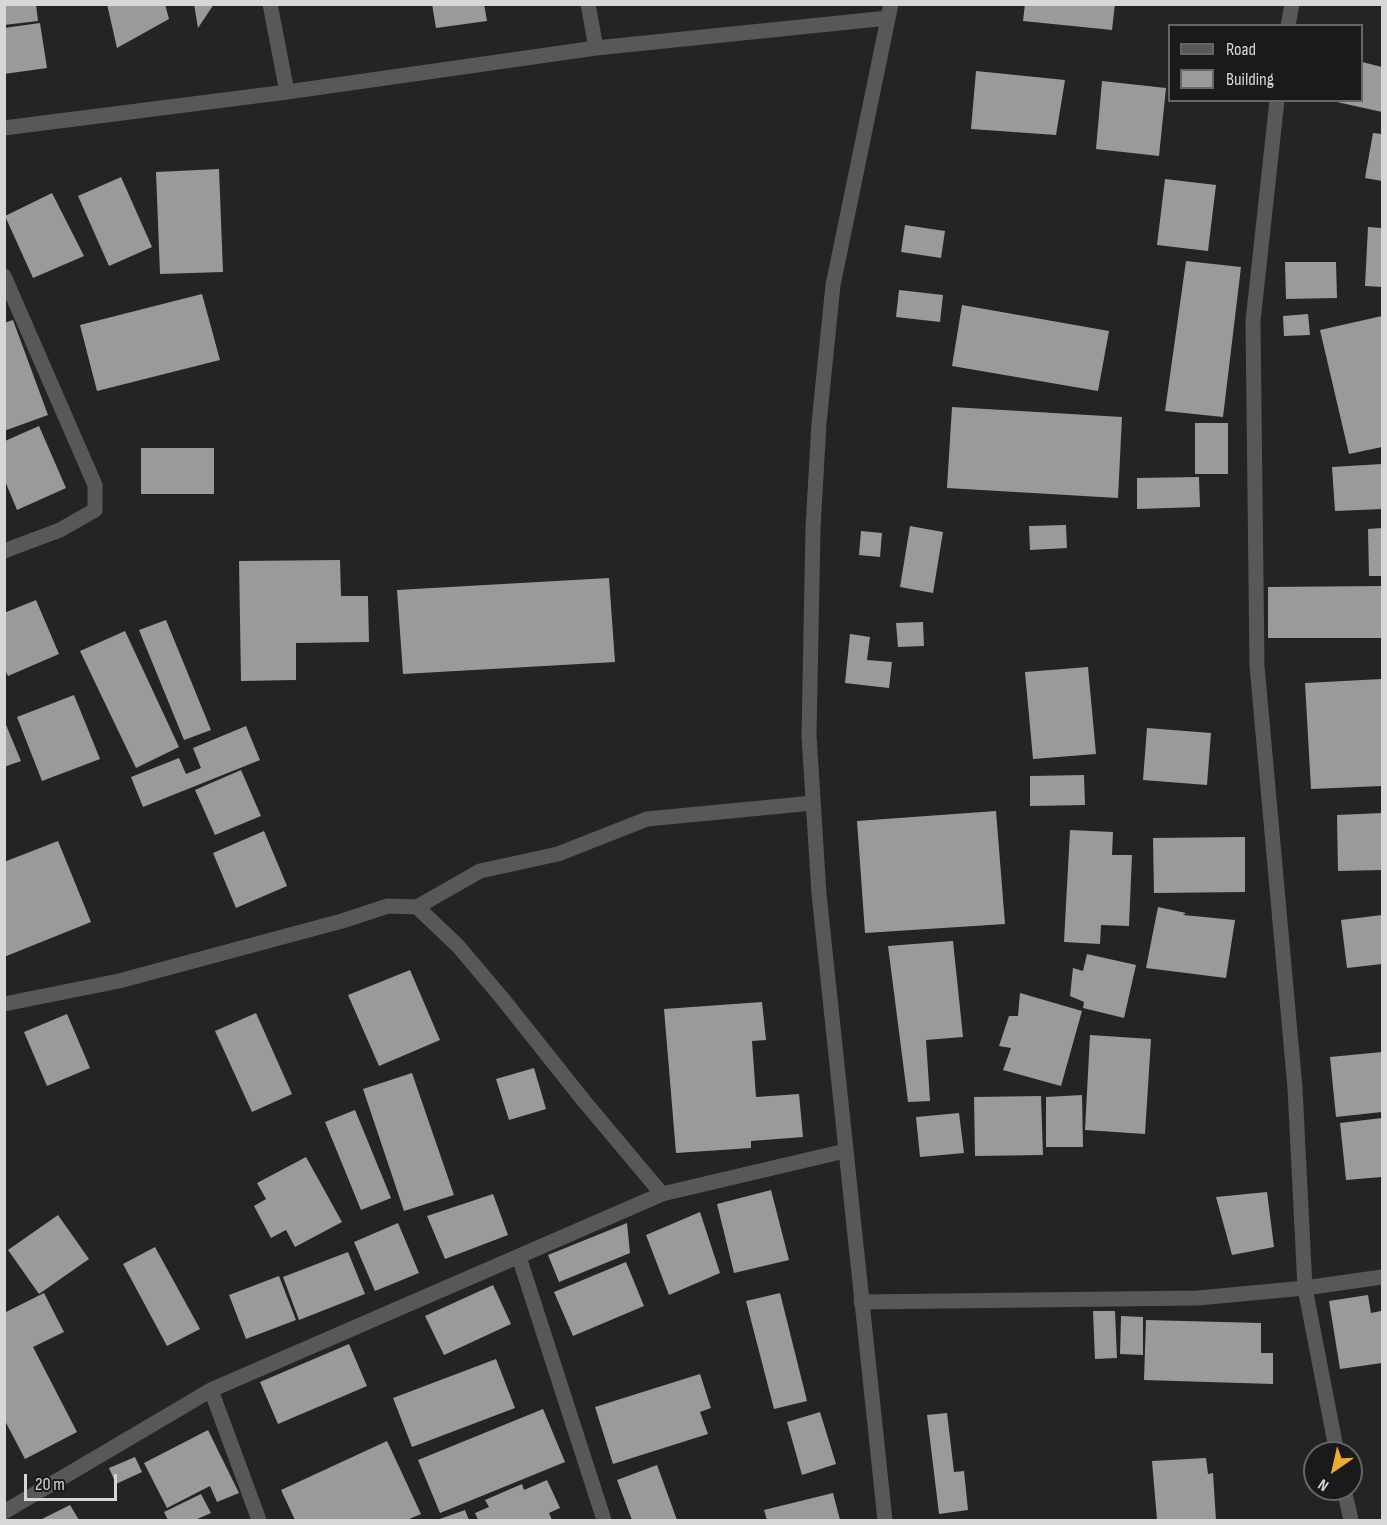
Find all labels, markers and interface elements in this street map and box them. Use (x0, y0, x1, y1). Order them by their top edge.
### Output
legend (1168, 24, 1363, 102)
text: Road (1226, 39, 1256, 60)
text: Building (1226, 69, 1274, 90)
north arrow (1303, 1441, 1363, 1501)
scale bar (27, 1462, 120, 1500)
text: 20 m (35, 1474, 65, 1495)
text: N (1315, 1474, 1333, 1495)

